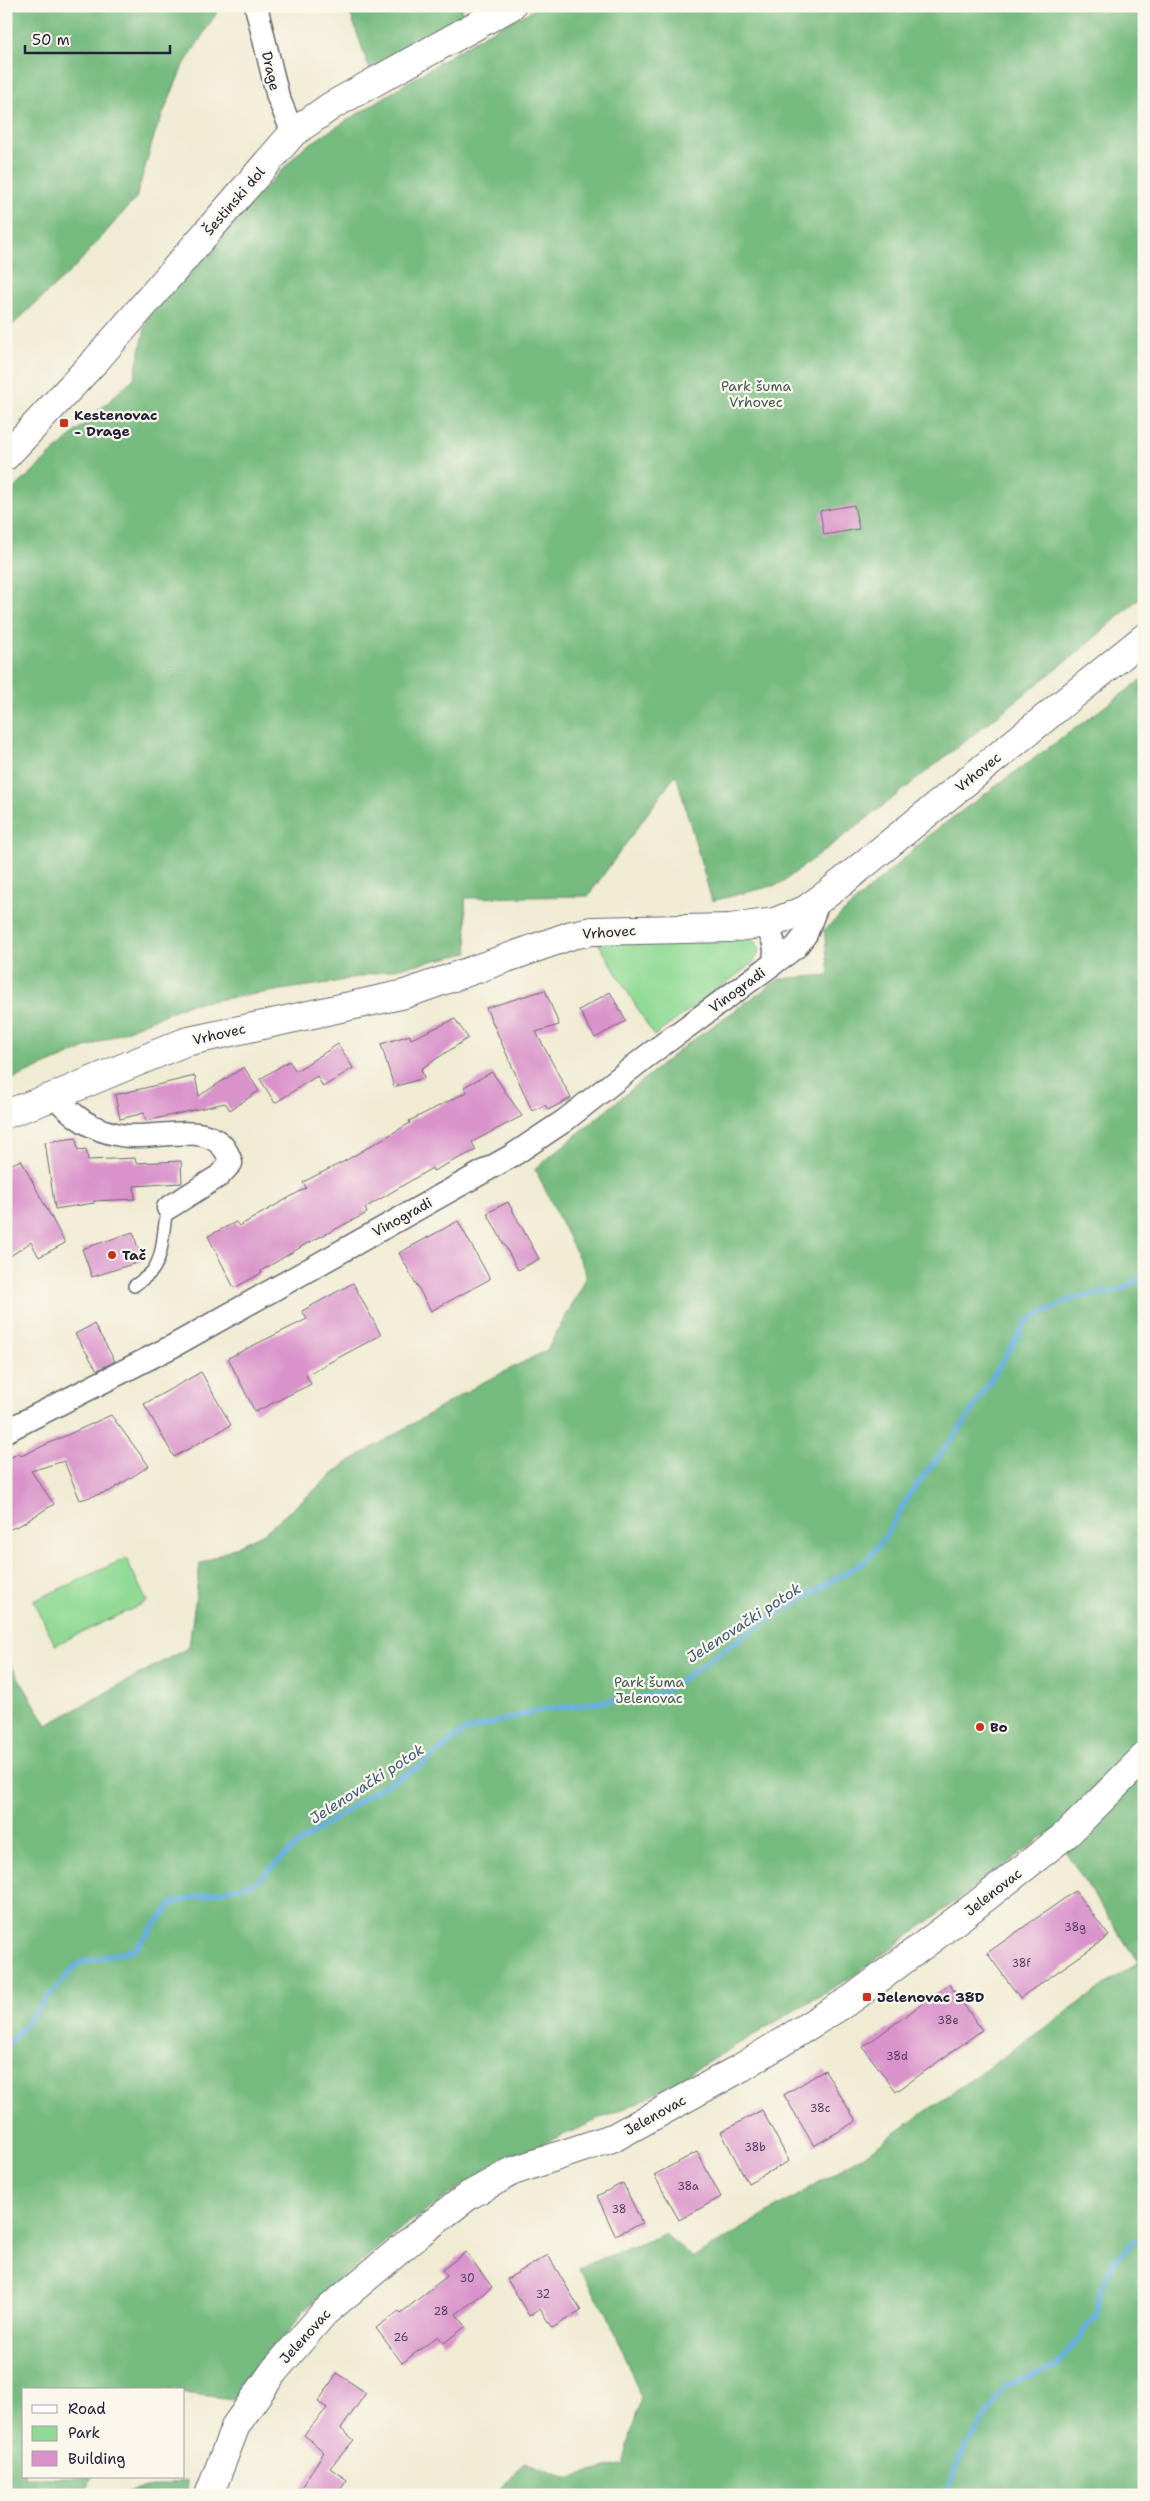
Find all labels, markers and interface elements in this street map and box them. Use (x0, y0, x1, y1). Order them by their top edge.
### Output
scale bar (25, 22, 170, 54)
text: 50 m (32, 30, 70, 50)
street label: Drage (258, 50, 284, 92)
street label: Šestinski dol (199, 163, 269, 239)
park label: Park šuma Vrhovec (721, 377, 791, 411)
place label: Kestenovac - Drage (74, 406, 157, 440)
marker: Kestenovac - Drage (58, 417, 70, 429)
street label: Vrhovec (951, 748, 1005, 796)
street label: Vrhovec (582, 921, 636, 943)
street label: Vinogradi (705, 963, 769, 1017)
street label: Vrhovec (191, 1019, 247, 1049)
street label: Vinogradi (369, 1193, 435, 1241)
place label: Tač (122, 1246, 146, 1264)
marker: Tač (106, 1249, 118, 1261)
water label: Jelenovački potok (683, 1578, 805, 1668)
park label: Park šuma Jelenovac (614, 1673, 684, 1707)
place label: Bo (990, 1718, 1008, 1736)
marker: Bo (974, 1721, 986, 1733)
water label: Jelenovački potok (306, 1739, 428, 1829)
street label: Jelenovac (961, 1864, 1025, 1920)
house number: 38g (1064, 1920, 1086, 1935)
house number: 38f (1011, 1956, 1032, 1971)
place label: Jelenovac 38D (877, 1988, 985, 2006)
marker: Jelenovac 38D (861, 1991, 873, 2003)
house number: 38e (937, 2013, 959, 2028)
house number: 38d (886, 2049, 908, 2064)
street label: Jelenovac (621, 2091, 689, 2139)
house number: 38c (810, 2101, 831, 2116)
house number: 38b (744, 2140, 766, 2155)
house number: 38a (677, 2179, 699, 2194)
house number: 38 (611, 2202, 627, 2217)
house number: 30 (459, 2271, 475, 2286)
house number: 32 (536, 2287, 550, 2302)
house number: 28 (433, 2304, 449, 2319)
street label: Jelenovac (276, 2305, 334, 2367)
house number: 26 (394, 2330, 408, 2345)
legend (22, 2388, 185, 2478)
text: Road (68, 2399, 106, 2419)
text: Park (68, 2423, 100, 2443)
text: Building (68, 2449, 125, 2469)

